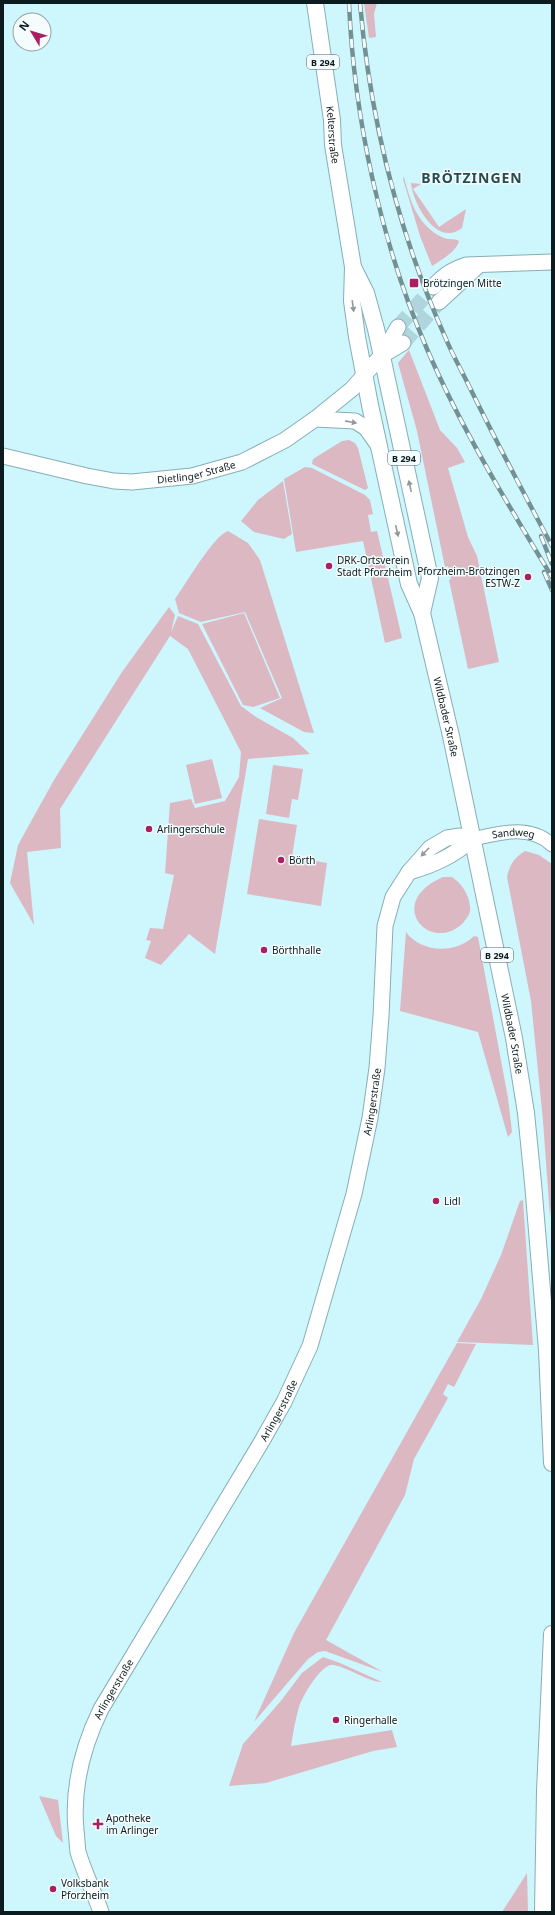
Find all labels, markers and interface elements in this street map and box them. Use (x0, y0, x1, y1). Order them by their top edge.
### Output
north arrow (12, 12, 52, 52)
text: N (15, 17, 32, 34)
road number: B 294 (307, 55, 339, 69)
street label: Kelterstraße (323, 105, 343, 165)
district label: BRÖTZINGEN (421, 168, 523, 187)
place label: Brötzingen Mitte (423, 276, 502, 290)
marker: Brötzingen Mitte (408, 277, 420, 289)
one-way arrow (350, 300, 356, 312)
one-way arrow (345, 419, 358, 425)
road number: B 294 (388, 451, 420, 465)
street label: Dietlinger Straße (156, 457, 237, 486)
one-way arrow (406, 480, 412, 492)
one-way arrow (394, 525, 400, 537)
place label: DRK-Ortsverein Stadt Pforzheim (337, 553, 412, 579)
marker: DRK-Ortsverein Stadt Pforzheim (324, 561, 334, 571)
place label: Pforzheim-Brötzingen ESTW-Z (417, 564, 520, 590)
marker: Pforzheim-Brötzingen ESTW-Z (523, 572, 533, 582)
street label: Wildbader Straße (430, 675, 462, 758)
place label: Arlingerschule (157, 822, 225, 836)
marker: Arlingerschule (144, 824, 154, 834)
street label: Sandweg (491, 825, 536, 842)
one-way arrow (421, 847, 430, 857)
place label: Börth (289, 853, 315, 867)
marker: Börth (276, 855, 286, 865)
place label: Börthhalle (272, 943, 321, 957)
marker: Börthhalle (259, 945, 269, 955)
road number: B 294 (481, 948, 513, 962)
street label: Wildbader Straße (498, 992, 527, 1075)
street label: Arlingerstraße (360, 1067, 384, 1137)
place label: Lidl (444, 1194, 461, 1208)
marker: Lidl (431, 1196, 441, 1206)
street label: Arlingerstraße (256, 1377, 301, 1444)
street label: Arlingerstraße (90, 1656, 137, 1721)
place label: Ringerhalle (344, 1713, 398, 1727)
marker: Ringerhalle (331, 1715, 341, 1725)
place label: Apotheke im Arlinger (106, 1811, 158, 1837)
marker: Apotheke im Arlinger (93, 1819, 103, 1829)
place label: Volksbank Pforzheim (61, 1876, 109, 1902)
marker: Volksbank Pforzheim (48, 1884, 58, 1894)

